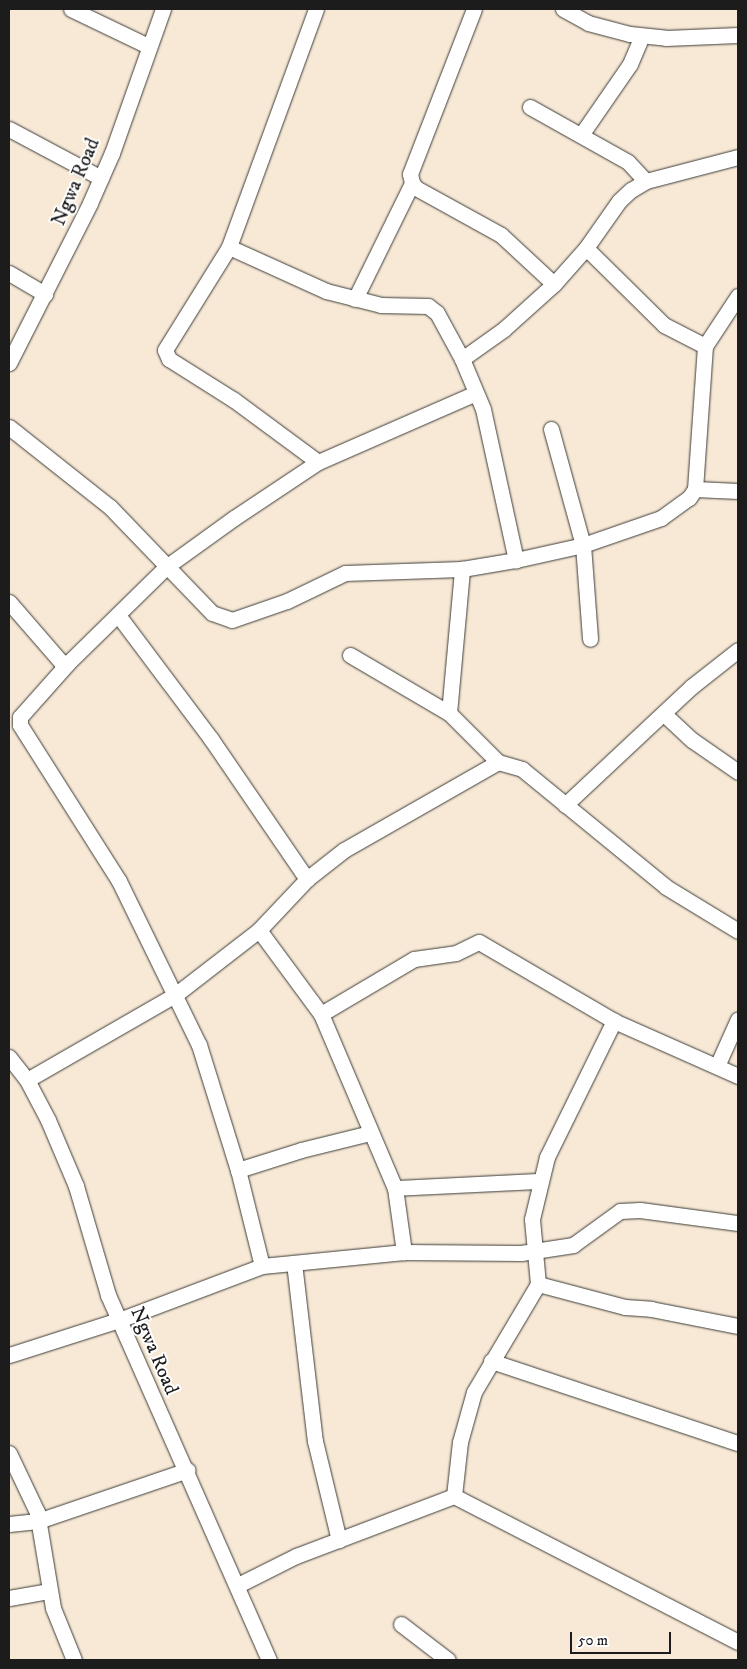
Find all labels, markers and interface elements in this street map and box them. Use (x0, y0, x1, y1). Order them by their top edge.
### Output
street label: Ngwa Road (47, 134, 105, 230)
street label: Ngwa Road (125, 1303, 183, 1399)
scale bar (572, 1622, 673, 1654)
text: 50 m (578, 1631, 608, 1650)

